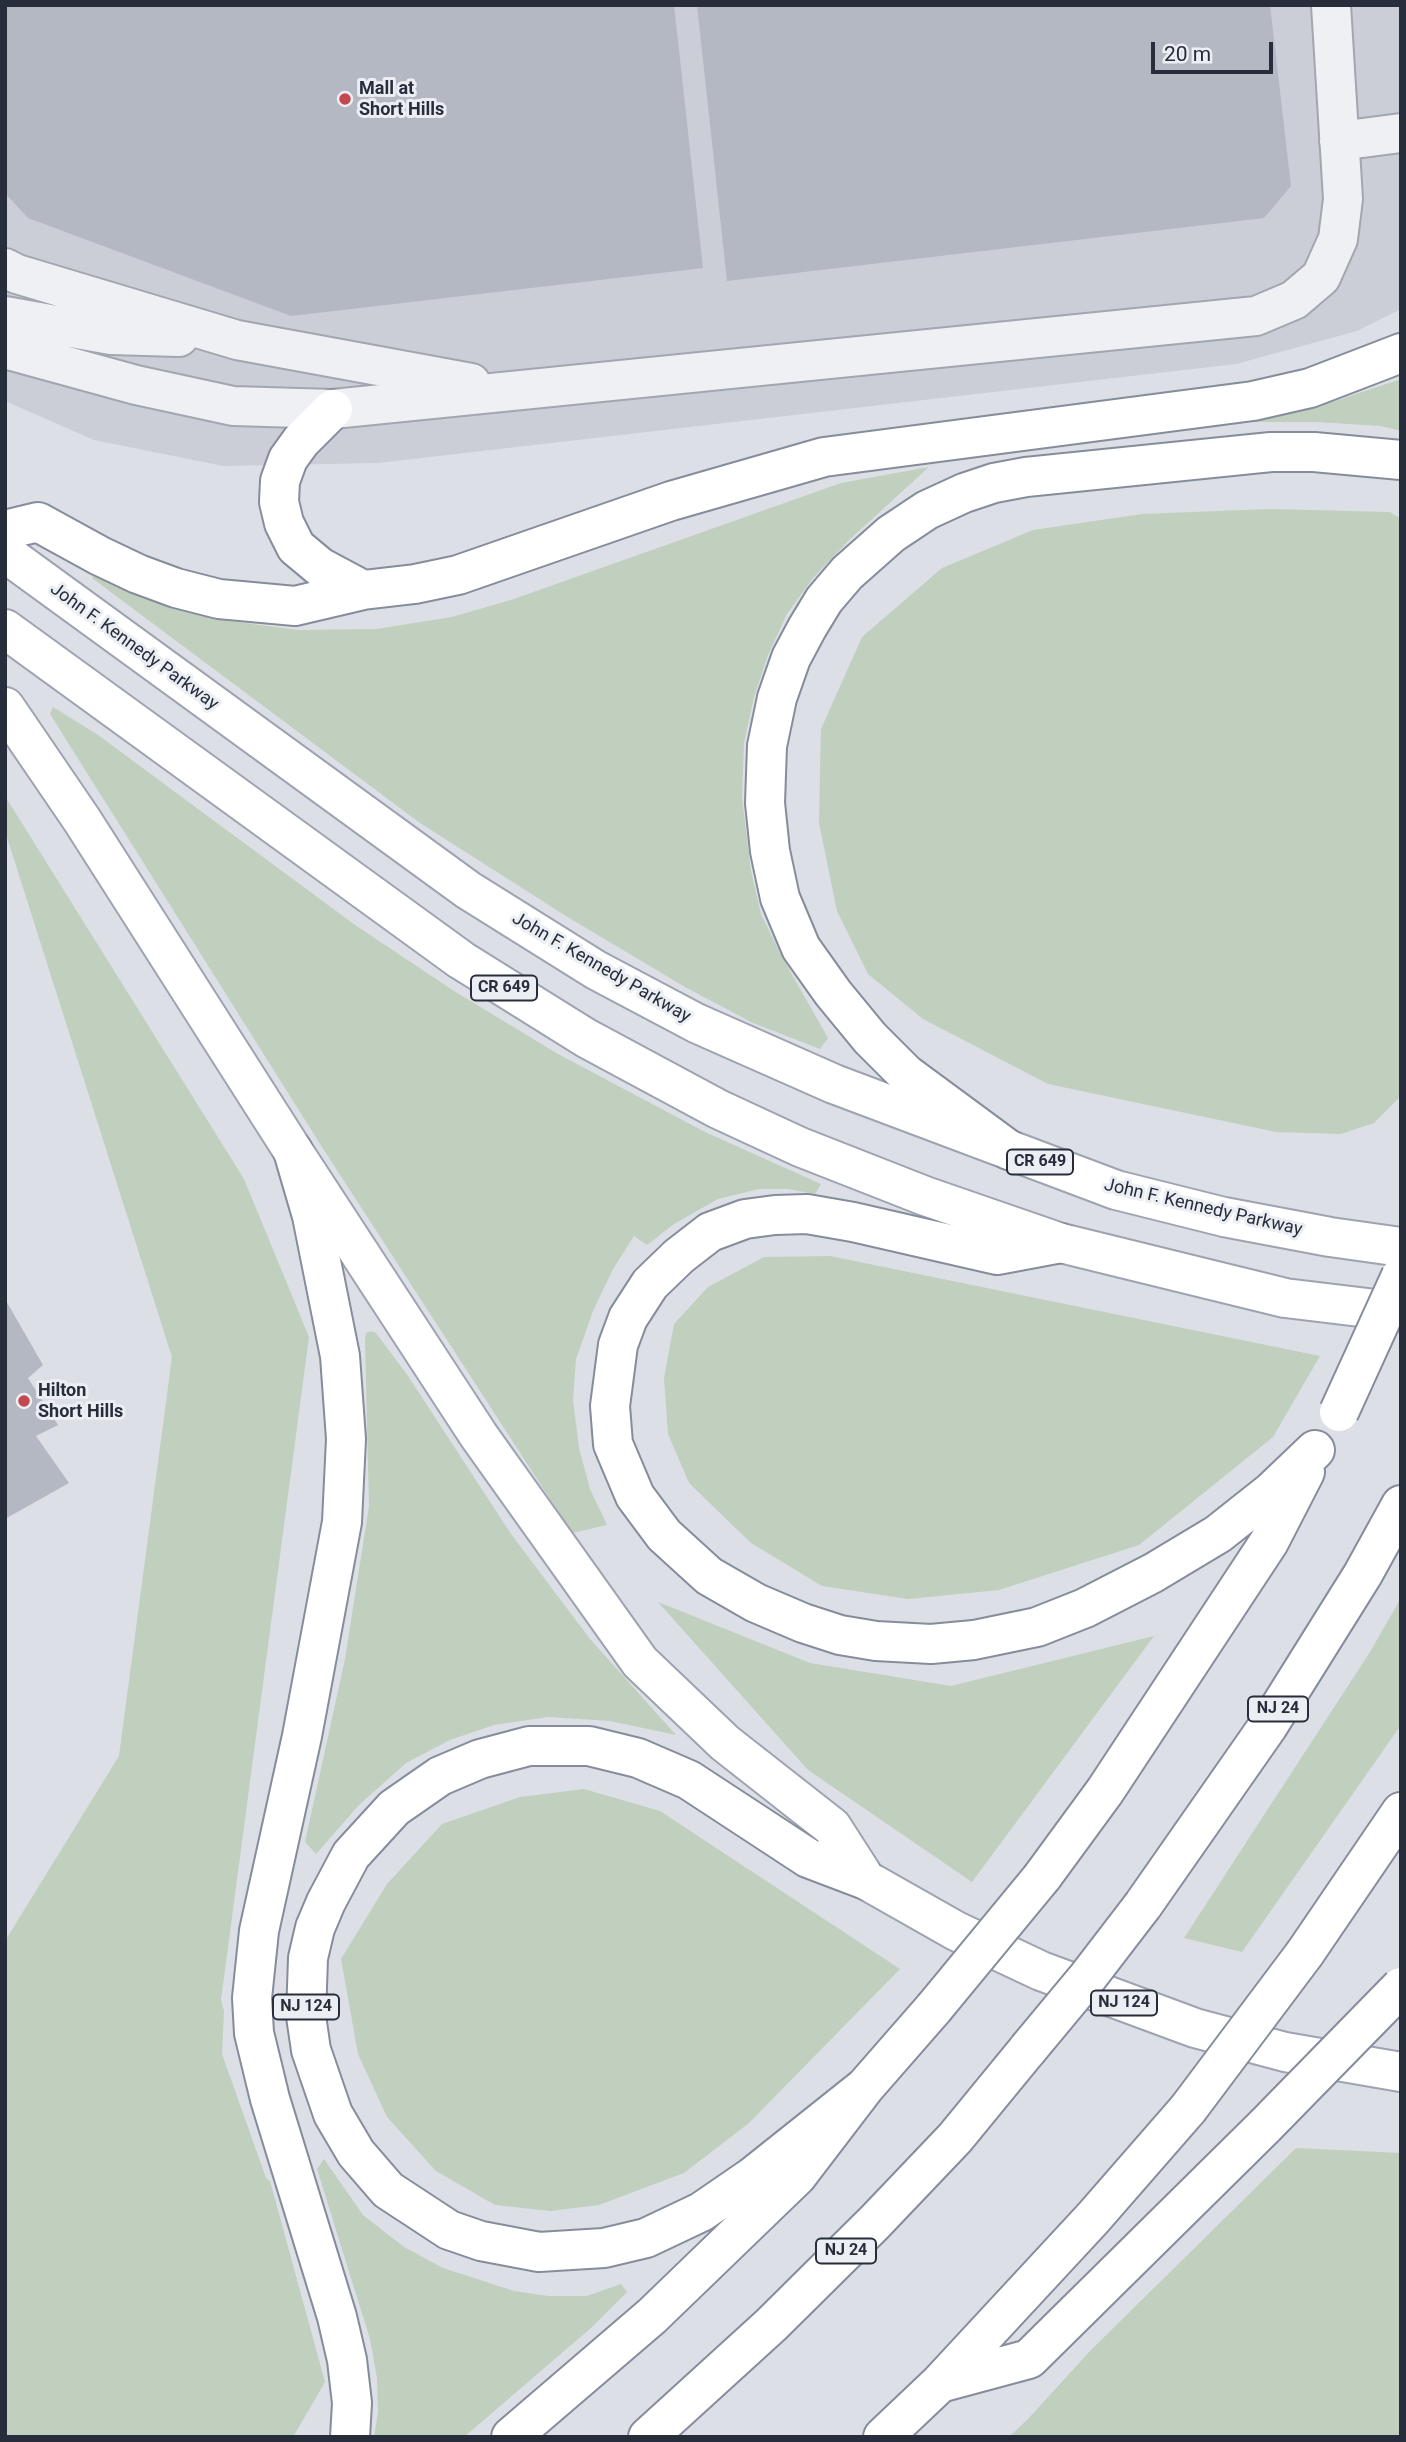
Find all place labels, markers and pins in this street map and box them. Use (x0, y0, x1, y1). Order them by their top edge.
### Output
place label: Mall at Short Hills (359, 78, 444, 120)
marker: Mall at Short Hills (337, 91, 353, 107)
place label: Hilton Short Hills (38, 1380, 123, 1422)
marker: Hilton Short Hills (16, 1393, 32, 1409)

